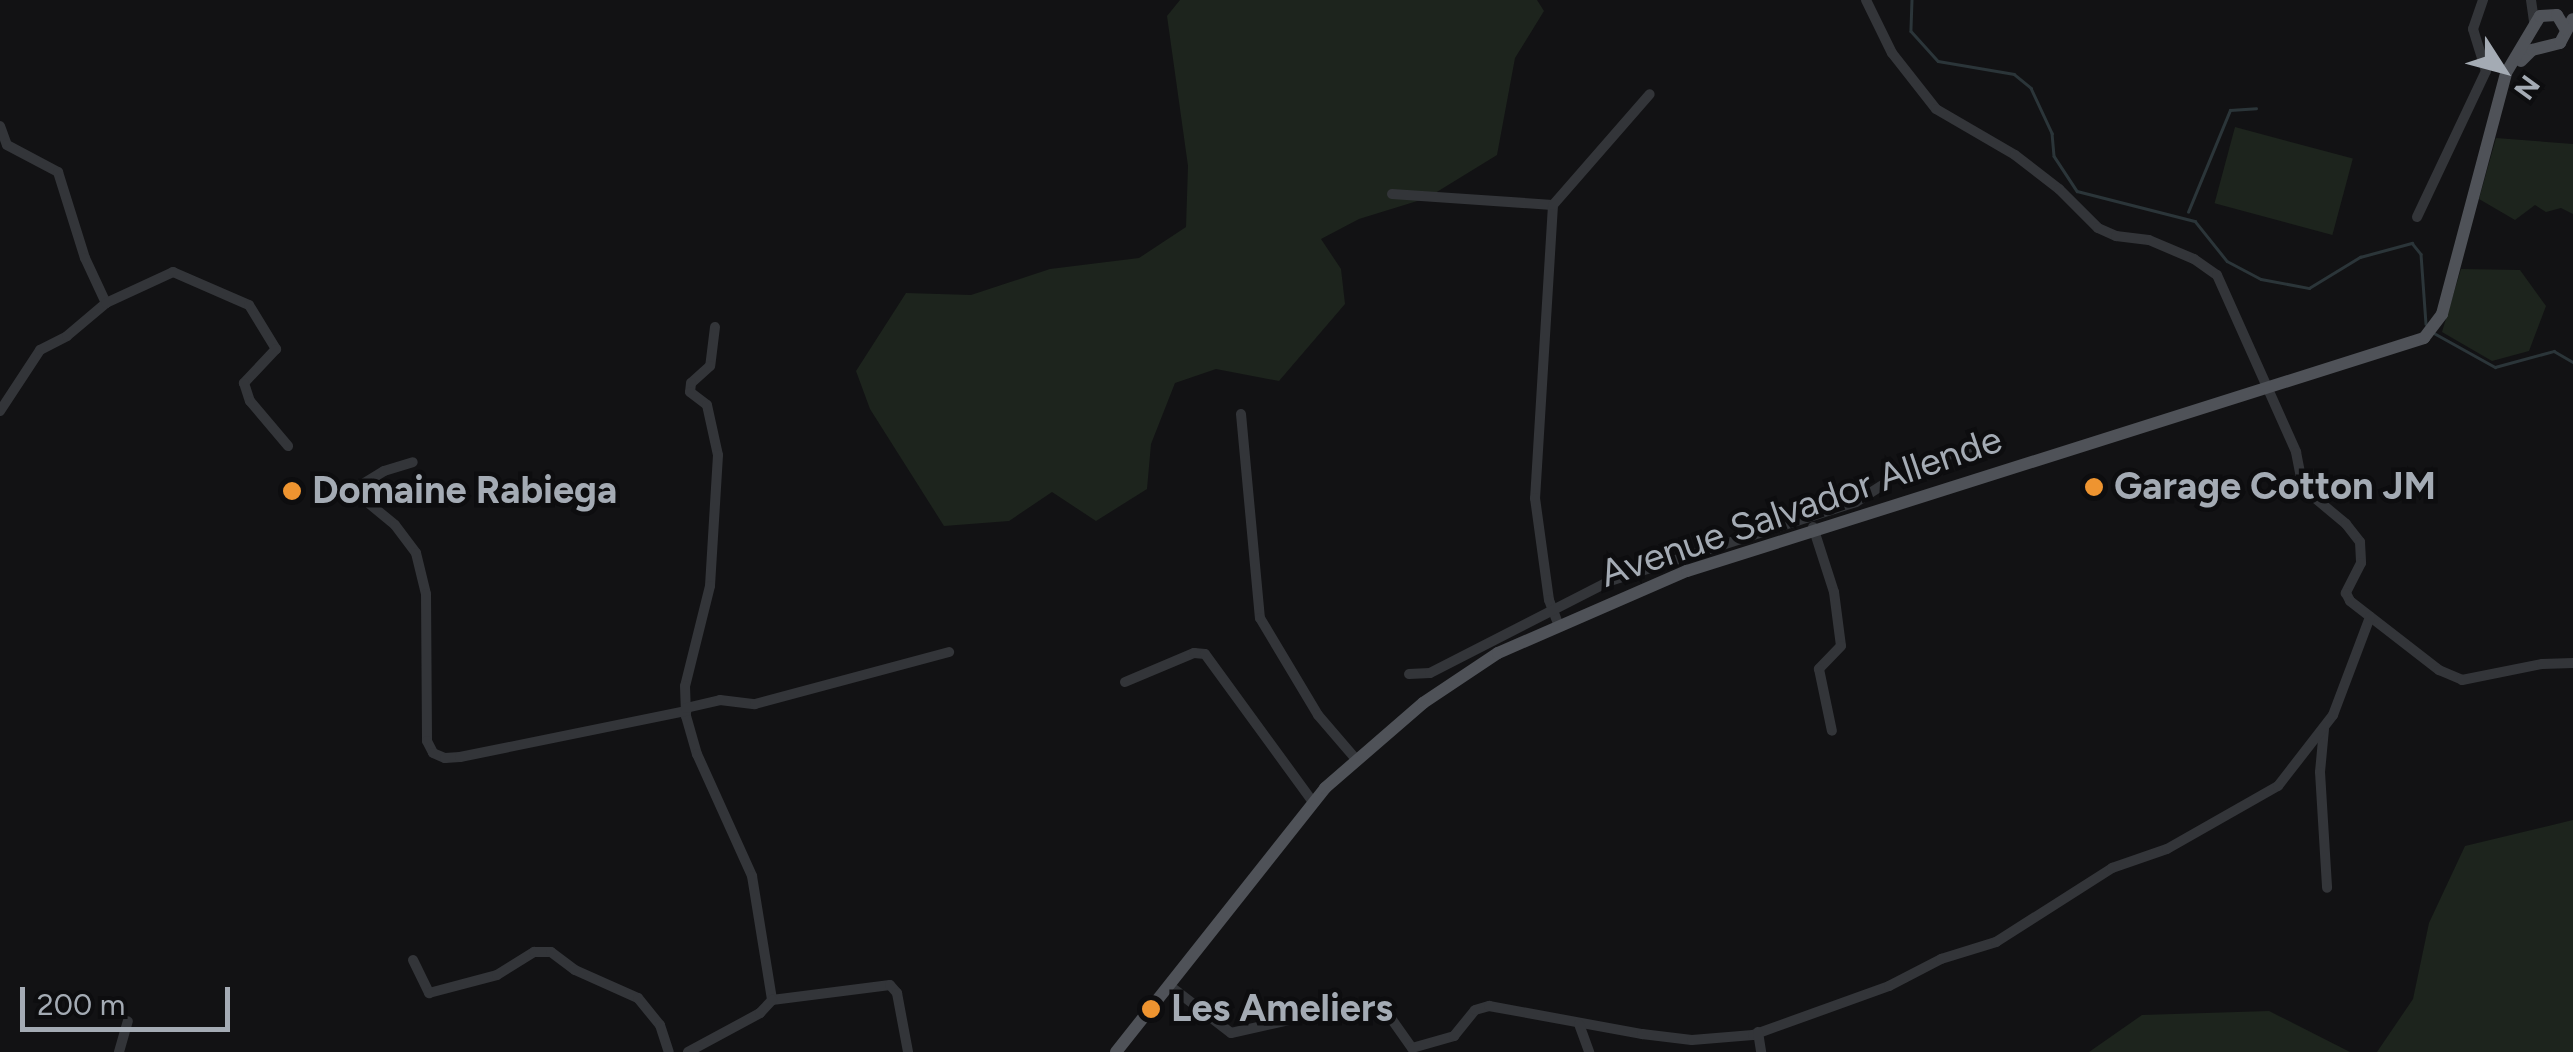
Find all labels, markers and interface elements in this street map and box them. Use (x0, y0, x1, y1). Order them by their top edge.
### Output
north arrow (2453, 20, 2553, 120)
text: N (2507, 69, 2547, 106)
street label: Avenue Salvador Allende (1594, 417, 2008, 597)
place label: Garage Cotton JM (2114, 464, 2436, 510)
place label: Domaine Rabiega (312, 468, 617, 514)
marker: Garage Cotton JM (2083, 476, 2105, 498)
marker: Domaine Rabiega (281, 480, 303, 502)
scale bar (25, 967, 235, 1029)
text: 200 m (37, 986, 125, 1023)
place label: Les Ameliers (1171, 986, 1393, 1032)
marker: Les Ameliers (1140, 998, 1162, 1020)

